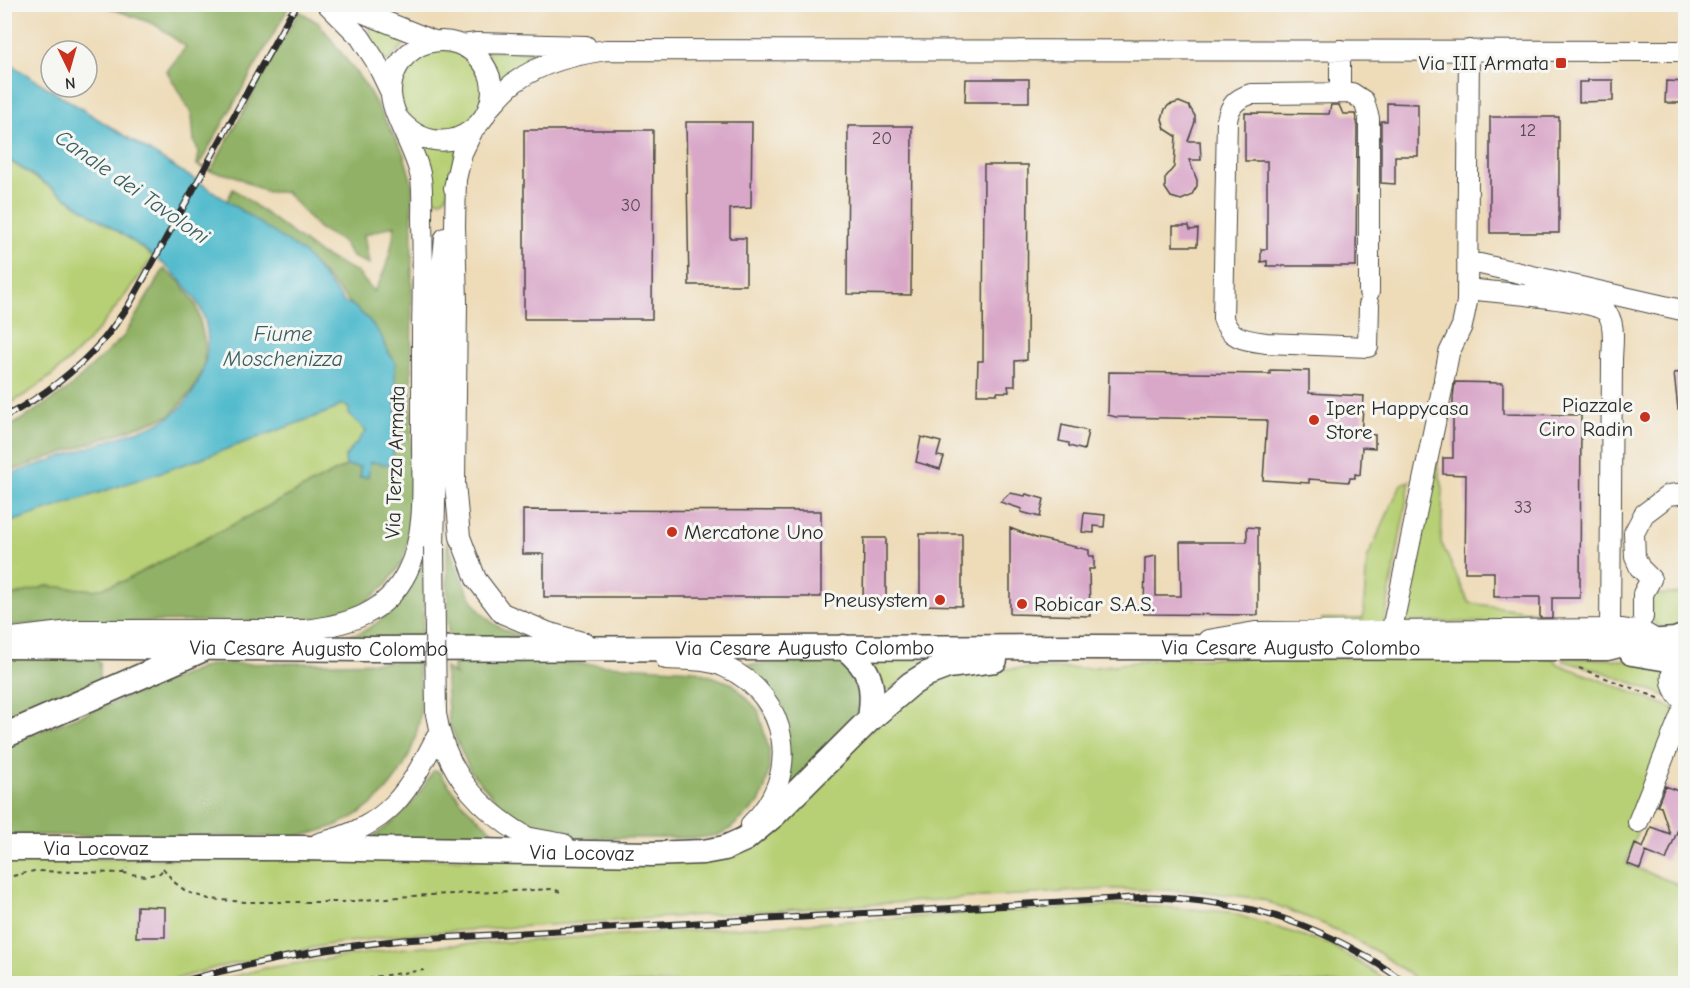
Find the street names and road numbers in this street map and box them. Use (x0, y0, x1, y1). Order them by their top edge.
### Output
street label: Via Terza Armata (380, 385, 410, 539)
street label: Via Cesare Augusto Colombo (675, 635, 934, 660)
street label: Via Cesare Augusto Colombo (1161, 635, 1420, 660)
street label: Via Cesare Augusto Colombo (189, 636, 448, 661)
street label: Via Locovaz (44, 836, 148, 860)
street label: Via Locovaz (530, 840, 634, 866)

